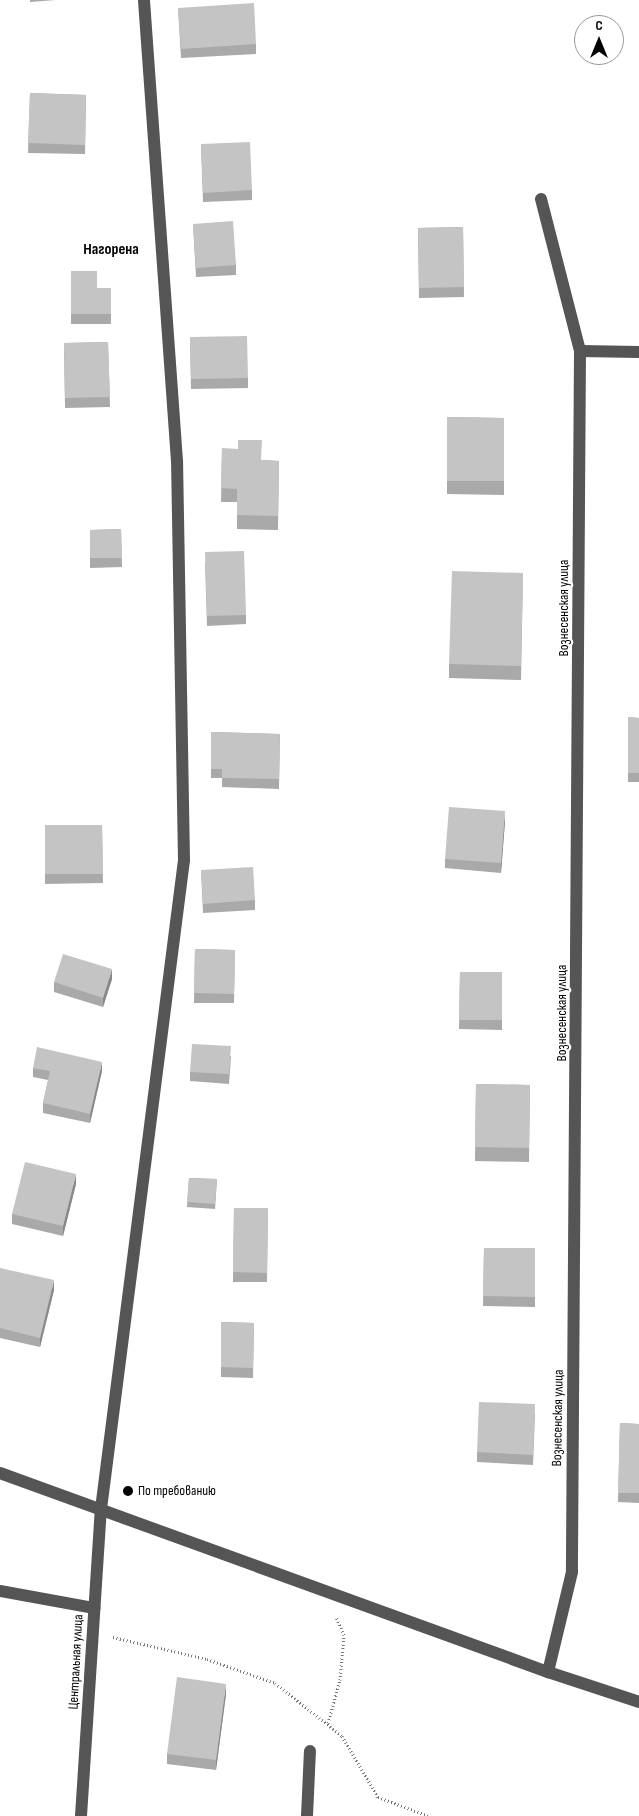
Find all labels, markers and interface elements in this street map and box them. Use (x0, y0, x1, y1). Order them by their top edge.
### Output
north arrow (574, 15, 624, 65)
text: С (595, 17, 603, 34)
district label: Нагорена (83, 240, 139, 260)
street label: Вознесенская улица (556, 560, 572, 656)
street label: Вознесенская улица (554, 965, 570, 1061)
street label: Вознесенская улица (549, 1369, 567, 1467)
place label: По требованию (138, 1483, 216, 1499)
marker: По требованию (122, 1485, 134, 1497)
street label: Центральная улица (65, 1614, 87, 1710)

